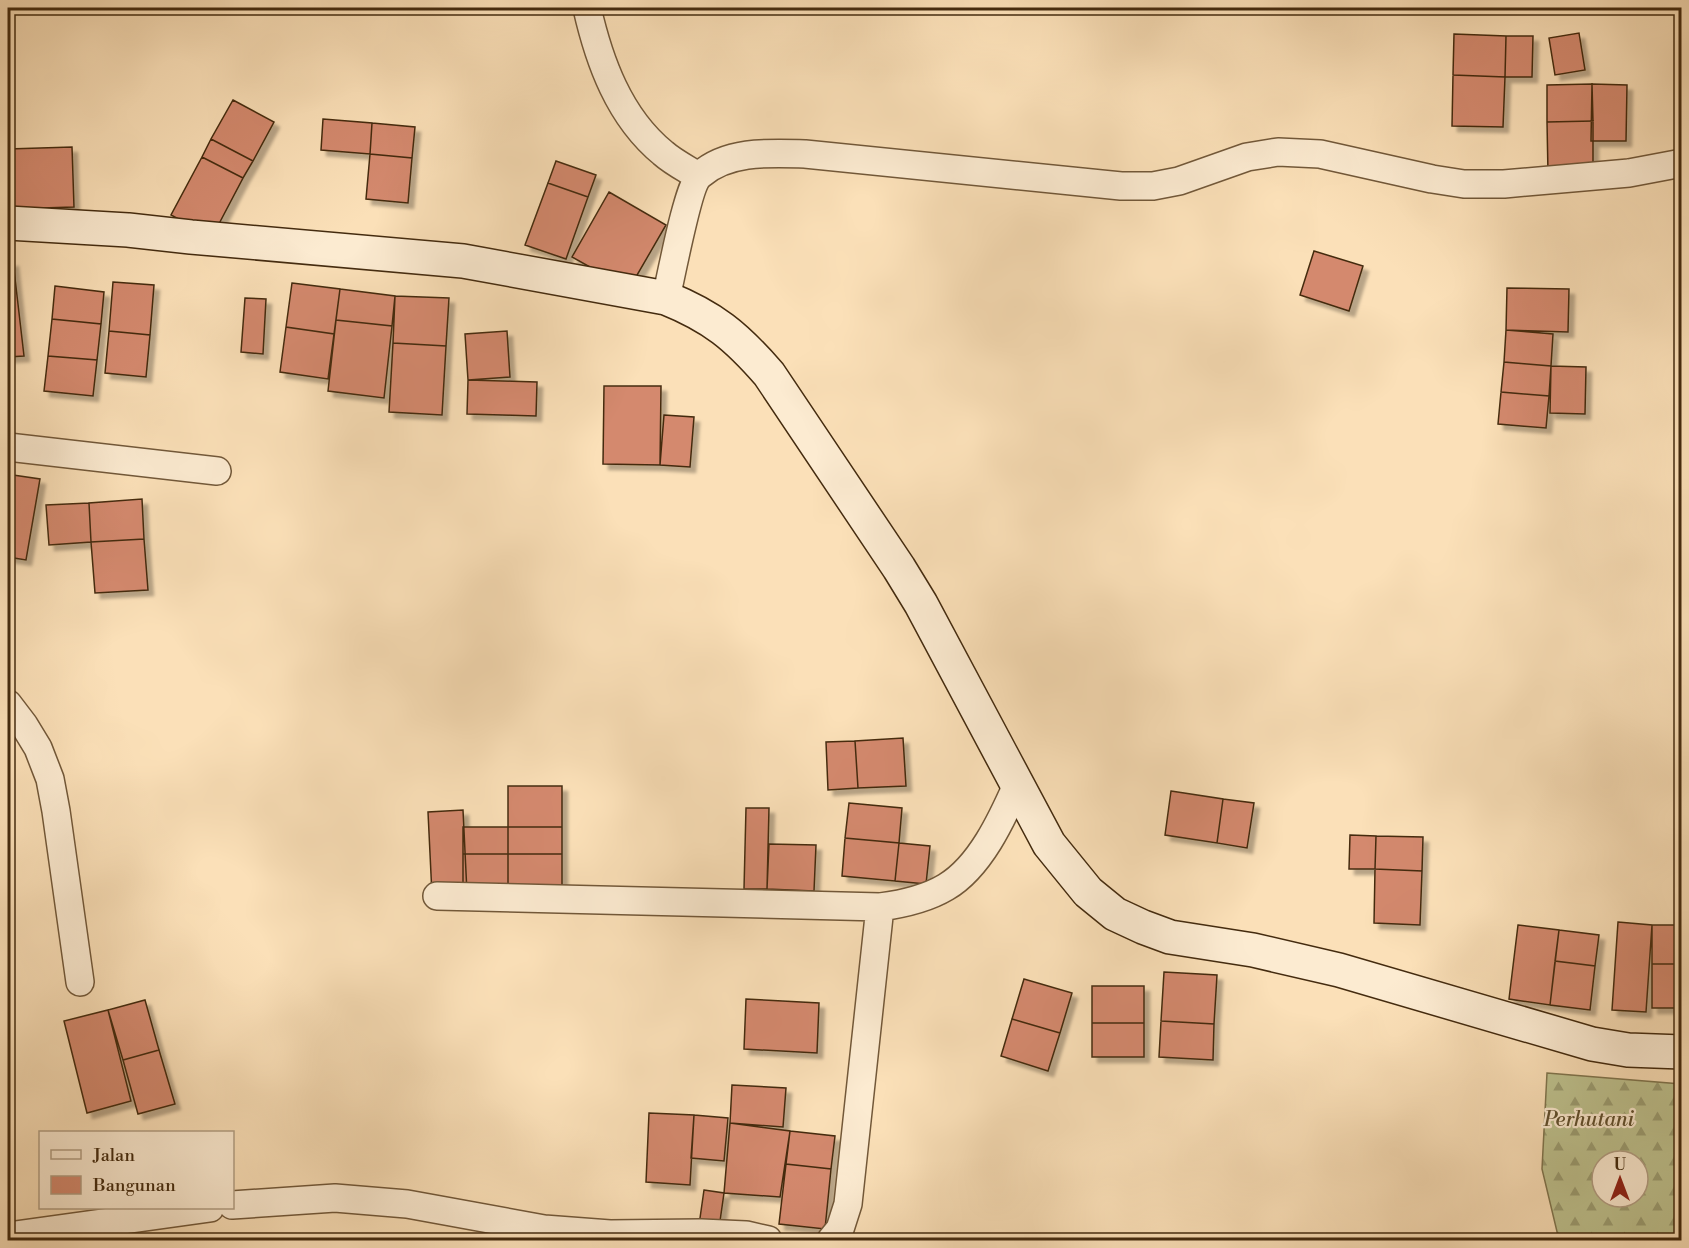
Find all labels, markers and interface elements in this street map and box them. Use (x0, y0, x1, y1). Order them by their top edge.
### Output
park label: Perhutani (1543, 1107, 1635, 1133)
legend (39, 1131, 234, 1209)
text: Jalan (92, 1144, 135, 1167)
north arrow (1590, 1149, 1650, 1209)
text: U (1614, 1155, 1627, 1175)
text: Bangunan (92, 1174, 176, 1197)

